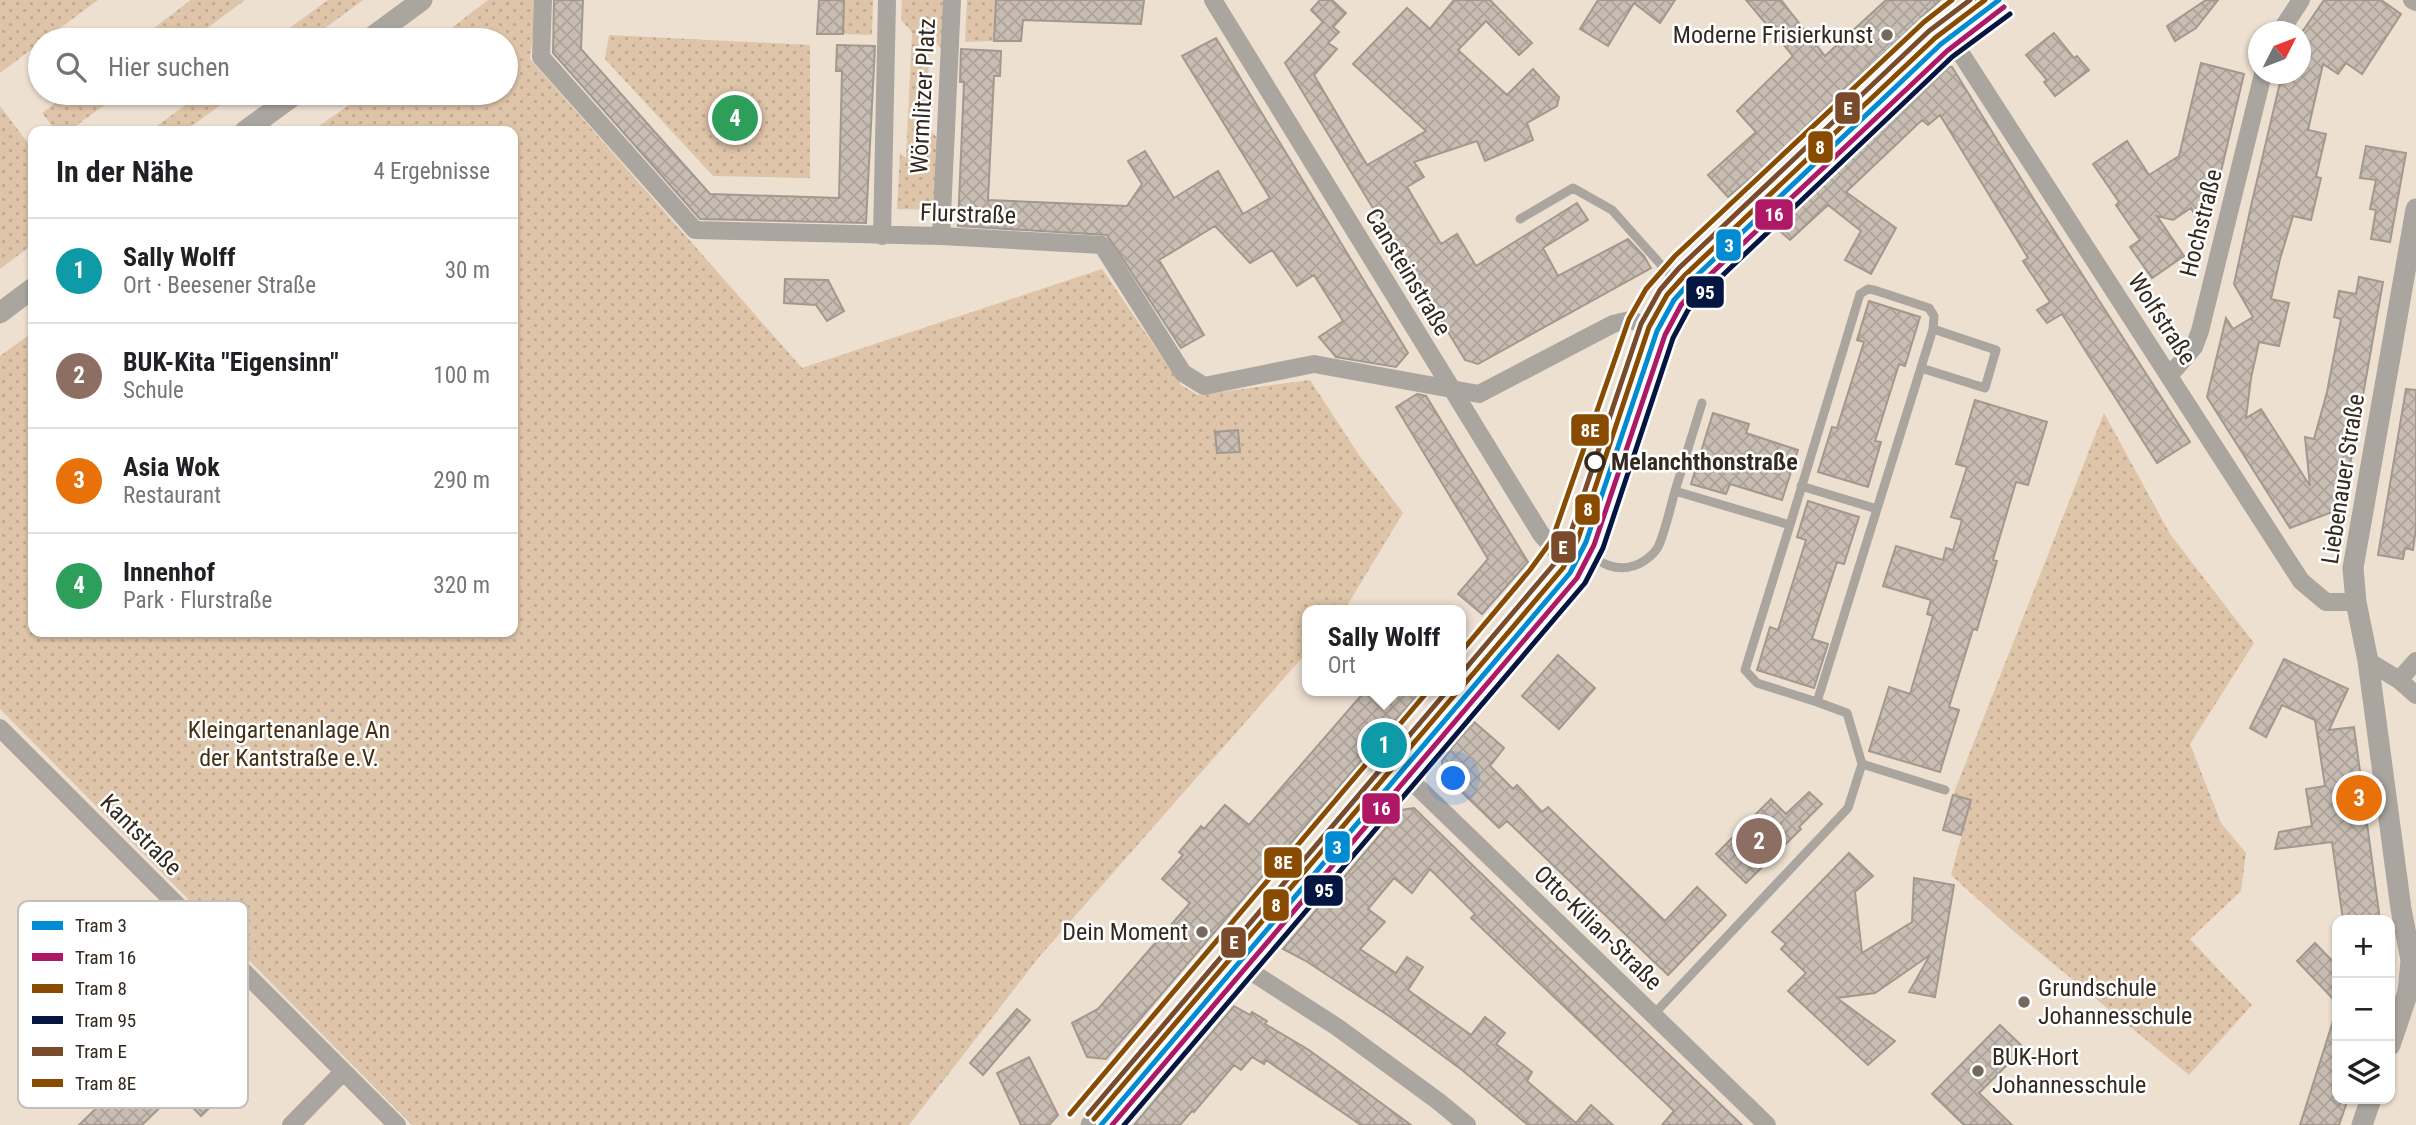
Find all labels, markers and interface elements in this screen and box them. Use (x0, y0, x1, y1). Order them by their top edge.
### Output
street label: Wörmlitzer Platz (905, 17, 941, 175)
place label: Moderne Frisierkunst (1673, 21, 1873, 49)
north arrow (2248, 21, 2311, 84)
marker: Moderne Frisierkunst (1879, 27, 1895, 43)
search box (28, 28, 518, 105)
icon: search (52, 48, 90, 86)
text: Hier suchen (108, 52, 230, 82)
line badge: E (1834, 91, 1861, 125)
pin: 4 (712, 92, 758, 144)
text: E (1843, 97, 1853, 120)
line badge: 8 (1807, 130, 1834, 164)
text: 8 (1815, 136, 1825, 159)
text: In der Nähe (56, 154, 193, 189)
text: 4 Ergebnisse (373, 158, 490, 185)
street label: Hochstraße (2174, 166, 2228, 280)
street label: Flurstraße (919, 198, 1017, 230)
line badge: 16 (1754, 198, 1794, 231)
street label: Cansteinstraße (1359, 203, 1457, 341)
text: 16 (1764, 203, 1784, 226)
line badge: 3 (1715, 228, 1742, 262)
text: 3 (1724, 234, 1734, 257)
text: Sally Wolff (123, 242, 236, 272)
text: 1 (73, 257, 85, 284)
text: 30 m (445, 257, 490, 284)
street label: Wolfstraße (2122, 268, 2202, 370)
text: Ort · Beesener Straße (123, 272, 316, 299)
line badge: 95 (1685, 275, 1725, 309)
text: 95 (1695, 281, 1715, 304)
text: BUK-Kita "Eigensinn" (123, 347, 339, 377)
text: 2 (73, 362, 85, 389)
text: 100 m (433, 362, 490, 389)
text: Schule (123, 377, 184, 404)
street label: Liebenauer Straße (2316, 392, 2370, 566)
line badge: 8E (1570, 413, 1610, 447)
text: 8E (1581, 419, 1599, 442)
place label: Melanchthonstraße (1611, 448, 1798, 476)
text: Asia Wok (123, 452, 220, 482)
marker: Melanchthonstraße (1585, 452, 1605, 472)
text: 3 (73, 467, 85, 494)
text: 290 m (433, 467, 490, 494)
text: Restaurant (123, 482, 221, 509)
line badge: 8 (1574, 493, 1601, 526)
text: 8 (1583, 498, 1593, 521)
line badge: E (1550, 530, 1577, 564)
text: E (1558, 536, 1568, 559)
text: Innenhof (123, 557, 215, 587)
text: 4 (73, 572, 85, 599)
text: 320 m (433, 572, 490, 599)
text: Park · Flurstraße (123, 587, 272, 614)
popup (1302, 605, 1466, 696)
text: Sally Wolff (1328, 622, 1440, 652)
text: Ort (1328, 652, 1356, 679)
park label: Kleingartenanlage An der Kantstraße e.V. (188, 716, 390, 772)
pin: 1 (1361, 719, 1407, 771)
your location (1436, 761, 1470, 795)
pin: 3 (2336, 772, 2382, 824)
street label: Kantstraße (95, 789, 187, 881)
line badge: 16 (1361, 792, 1401, 825)
text: 16 (1371, 797, 1391, 820)
pin: 2 (1736, 815, 1782, 867)
line badge: 3 (1324, 830, 1351, 864)
text: 3 (1332, 836, 1342, 859)
line badge: 8E (1263, 846, 1303, 879)
text: 8E (1274, 851, 1292, 874)
street label: Otto-Kilian-Straße (1528, 860, 1668, 996)
line badge: 95 (1303, 874, 1344, 907)
text: 95 (1314, 879, 1334, 902)
line badge: 8 (1262, 888, 1290, 922)
text: 8 (1271, 894, 1281, 917)
legend (18, 901, 248, 1108)
text: Tram 3 (75, 914, 127, 937)
map controls (2332, 915, 2395, 1104)
button: + (2332, 915, 2395, 978)
place label: Dein Moment (1062, 918, 1188, 946)
marker: Dein Moment (1194, 924, 1210, 940)
line badge: E (1220, 926, 1247, 959)
text: E (1229, 931, 1239, 954)
text: Tram 16 (75, 946, 136, 969)
place label: Grundschule Johannesschule (2038, 974, 2192, 1030)
text: Tram 8 (75, 977, 127, 1000)
button: − (2332, 978, 2395, 1041)
marker: Grundschule Johannesschule (2016, 994, 2032, 1010)
text: Tram 95 (75, 1009, 136, 1032)
text: Tram E (75, 1040, 127, 1063)
button: layers (2332, 1041, 2395, 1104)
place label: BUK-Hort Johannesschule (1992, 1043, 2146, 1099)
marker: BUK-Hort Johannesschule (1970, 1063, 1986, 1079)
text: Tram 8E (75, 1072, 136, 1095)

